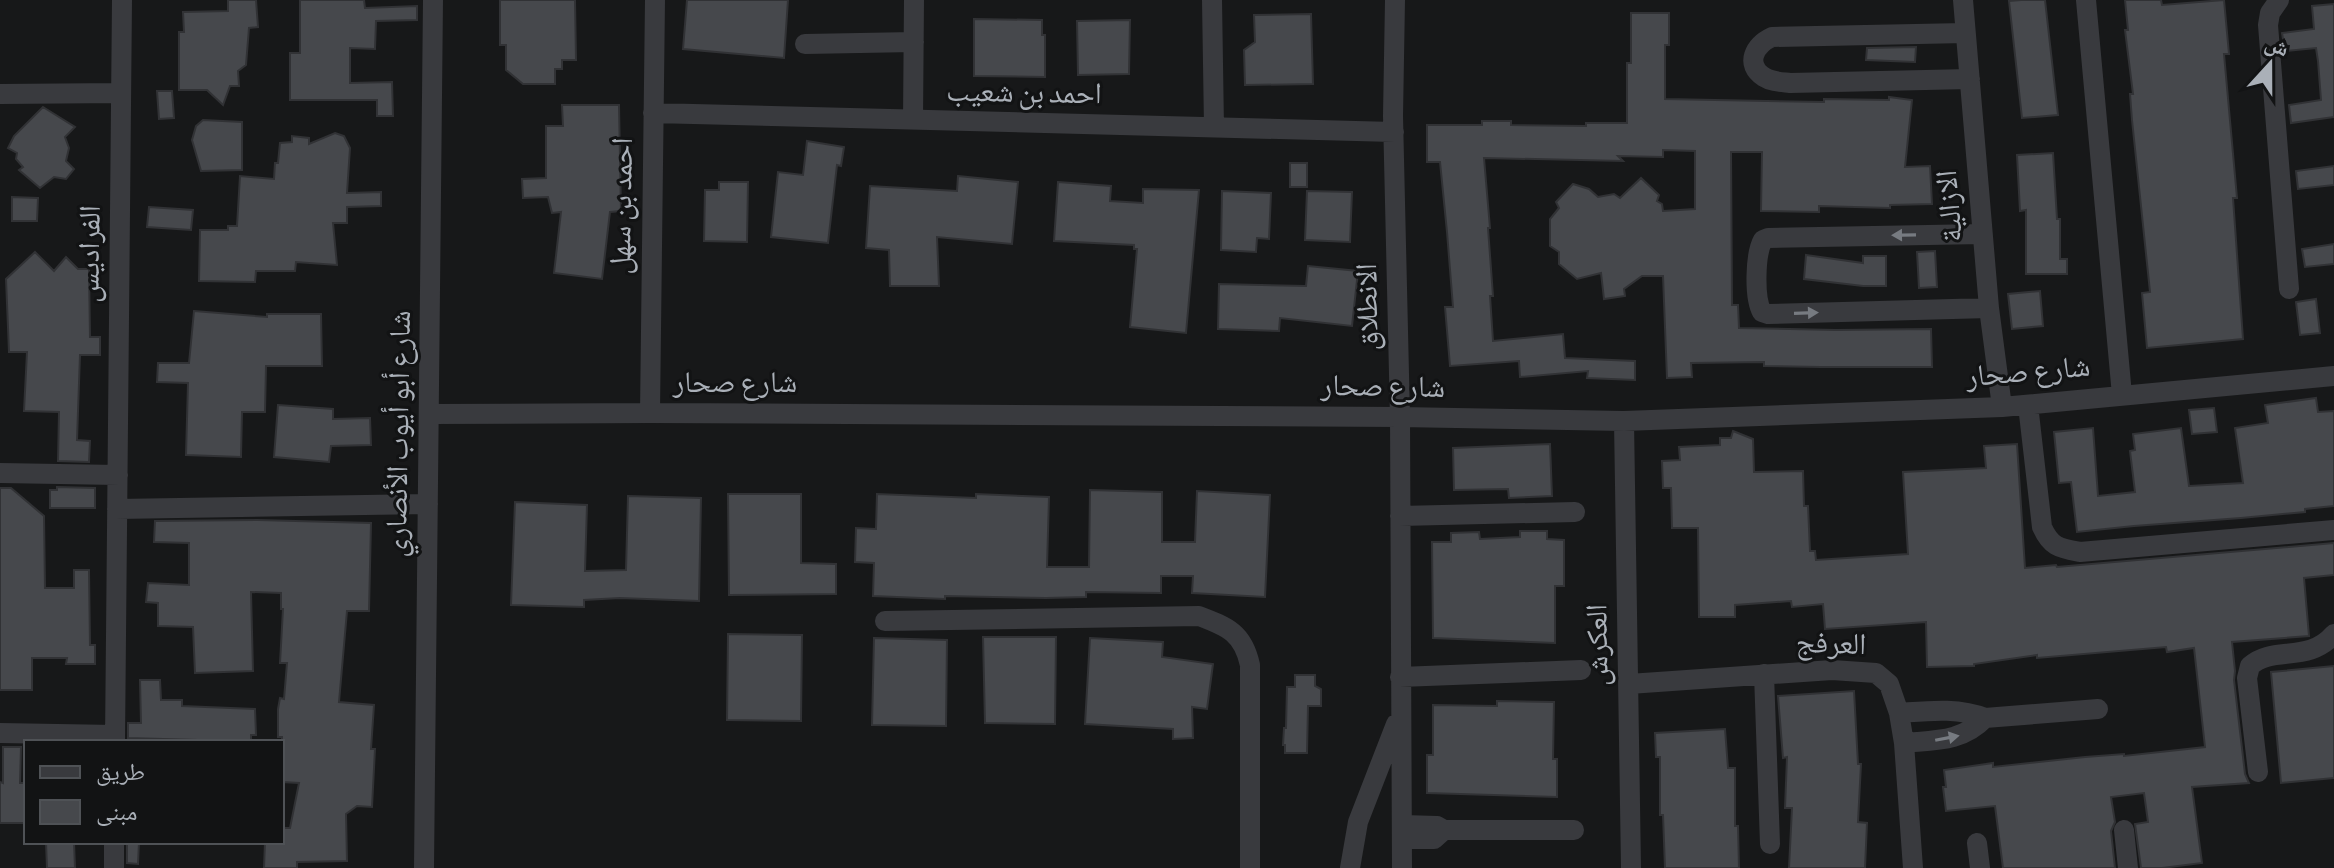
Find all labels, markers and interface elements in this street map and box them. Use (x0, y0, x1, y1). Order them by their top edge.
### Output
north arrow (2230, 24, 2310, 104)
text: ش (2261, 30, 2292, 64)
street label: احمد بن شعيب (946, 74, 1102, 112)
street label: احمد بن سهل (603, 137, 641, 275)
street label: الازالية (1929, 169, 1971, 243)
street label: الفراديس (71, 205, 109, 303)
one-way arrow (1891, 229, 1916, 242)
street label: الانطلاق (1349, 263, 1387, 351)
one-way arrow (1794, 307, 1819, 320)
street label: شارع أبو أيوب الأنصاري (377, 310, 424, 558)
street label: شارع صحار (1963, 349, 2092, 395)
street label: شارع صحار (672, 365, 797, 401)
street label: شارع صحار (1319, 368, 1446, 406)
street label: العكرش (1579, 604, 1617, 686)
street label: العرفج (1795, 625, 1867, 663)
one-way arrow (1935, 731, 1960, 743)
legend (24, 740, 284, 844)
text: طريق (96, 758, 145, 787)
text: مبنى (96, 798, 137, 827)

